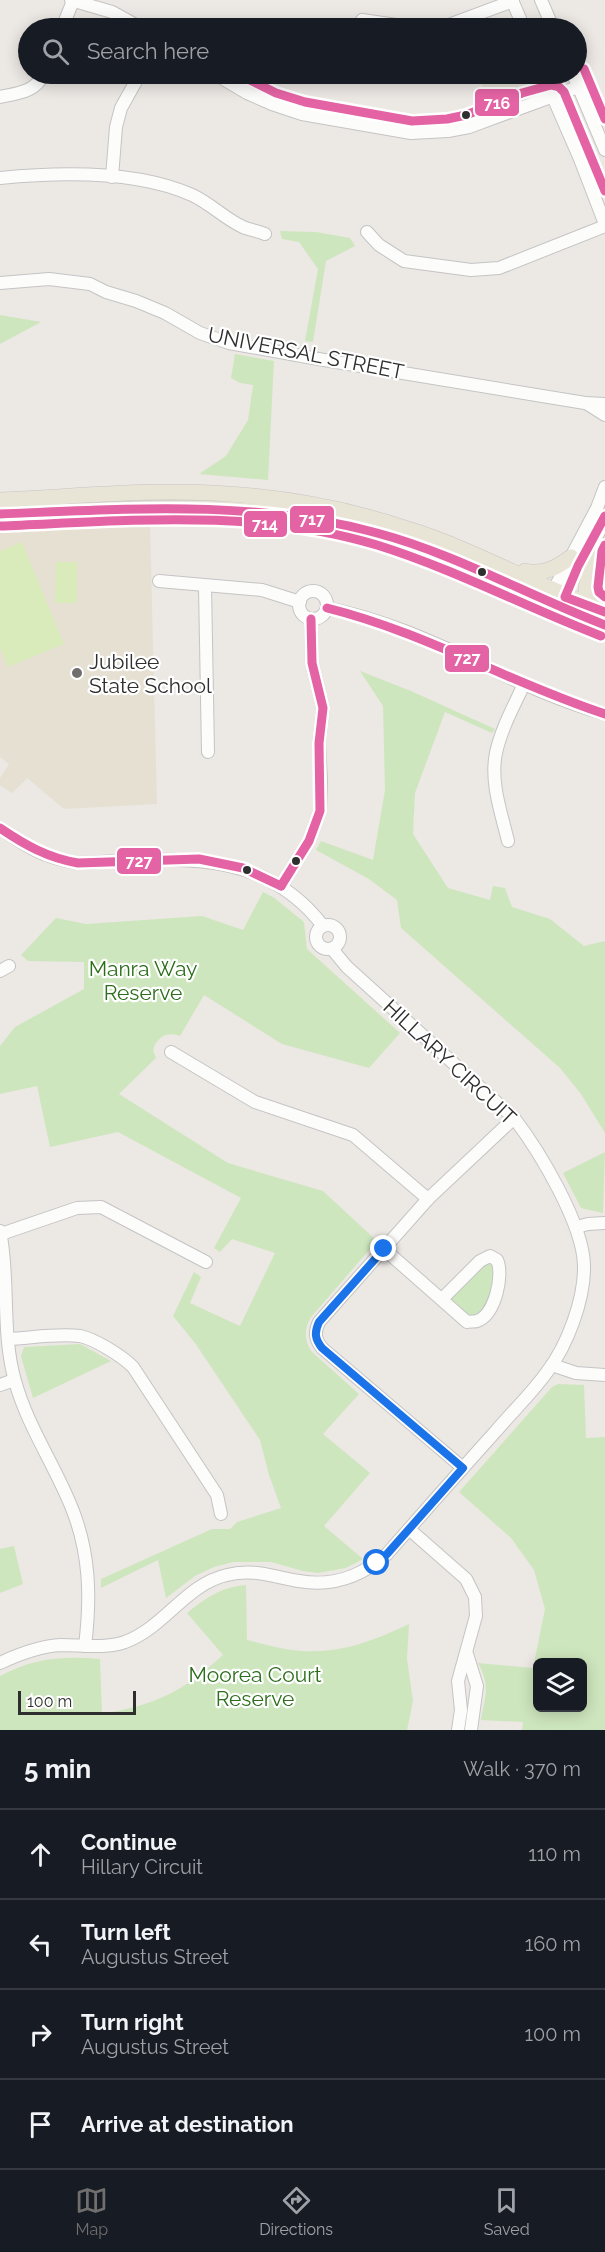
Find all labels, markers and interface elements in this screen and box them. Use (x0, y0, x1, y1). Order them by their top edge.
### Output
search box (18, 18, 587, 84)
icon: search (39, 35, 72, 68)
text: Search here (87, 38, 209, 64)
line badge: 716 (474, 88, 520, 117)
text: 716 (484, 94, 511, 113)
unlabelled marker (460, 109, 472, 121)
street label: UNIVERSAL STREET (206, 322, 406, 384)
line badge: 717 (289, 505, 335, 534)
line badge: 714 (243, 510, 288, 538)
text: 717 (299, 510, 325, 529)
text: 714 (252, 515, 278, 534)
unlabelled marker (476, 566, 488, 578)
line badge: 727 (444, 644, 490, 673)
place label: Jubilee State School (89, 649, 212, 698)
text: 727 (454, 649, 481, 668)
marker: Jubilee State School (70, 666, 84, 680)
line badge: 727 (116, 847, 162, 875)
text: 727 (126, 852, 153, 871)
unlabelled marker (290, 855, 302, 867)
unlabelled marker (241, 864, 253, 876)
park label: Manra Way Reserve (89, 956, 197, 1005)
street label: HILLARY CIRCUIT (378, 994, 522, 1130)
route end (370, 1235, 396, 1261)
route start (363, 1549, 389, 1575)
map controls (533, 1658, 587, 1712)
button: layers (533, 1658, 587, 1712)
park label: Moorea Court Reserve (188, 1662, 322, 1711)
scale bar (18, 1688, 136, 1716)
text: 100 m (27, 1692, 72, 1711)
text: 5 min (24, 1754, 91, 1784)
text: Walk · 370 m (463, 1757, 581, 1781)
text: Continue (81, 1829, 177, 1855)
icon: ahead (24, 1838, 57, 1871)
text: 110 m (528, 1842, 581, 1866)
text: Hillary Circuit (81, 1855, 203, 1879)
text: Turn left (81, 1919, 171, 1945)
icon: left (24, 1928, 57, 1961)
text: 160 m (525, 1932, 581, 1956)
text: Augustus Street (81, 1945, 229, 1969)
text: Turn right (81, 2009, 184, 2035)
icon: right (24, 2018, 57, 2051)
text: 100 m (524, 2022, 581, 2046)
text: Augustus Street (81, 2035, 229, 2059)
icon: arrive (24, 2108, 57, 2141)
text: Arrive at destination (81, 2111, 294, 2137)
tab: Map (75, 2184, 108, 2239)
tab: Directions (259, 2184, 333, 2239)
tab: Saved (484, 2184, 530, 2239)

